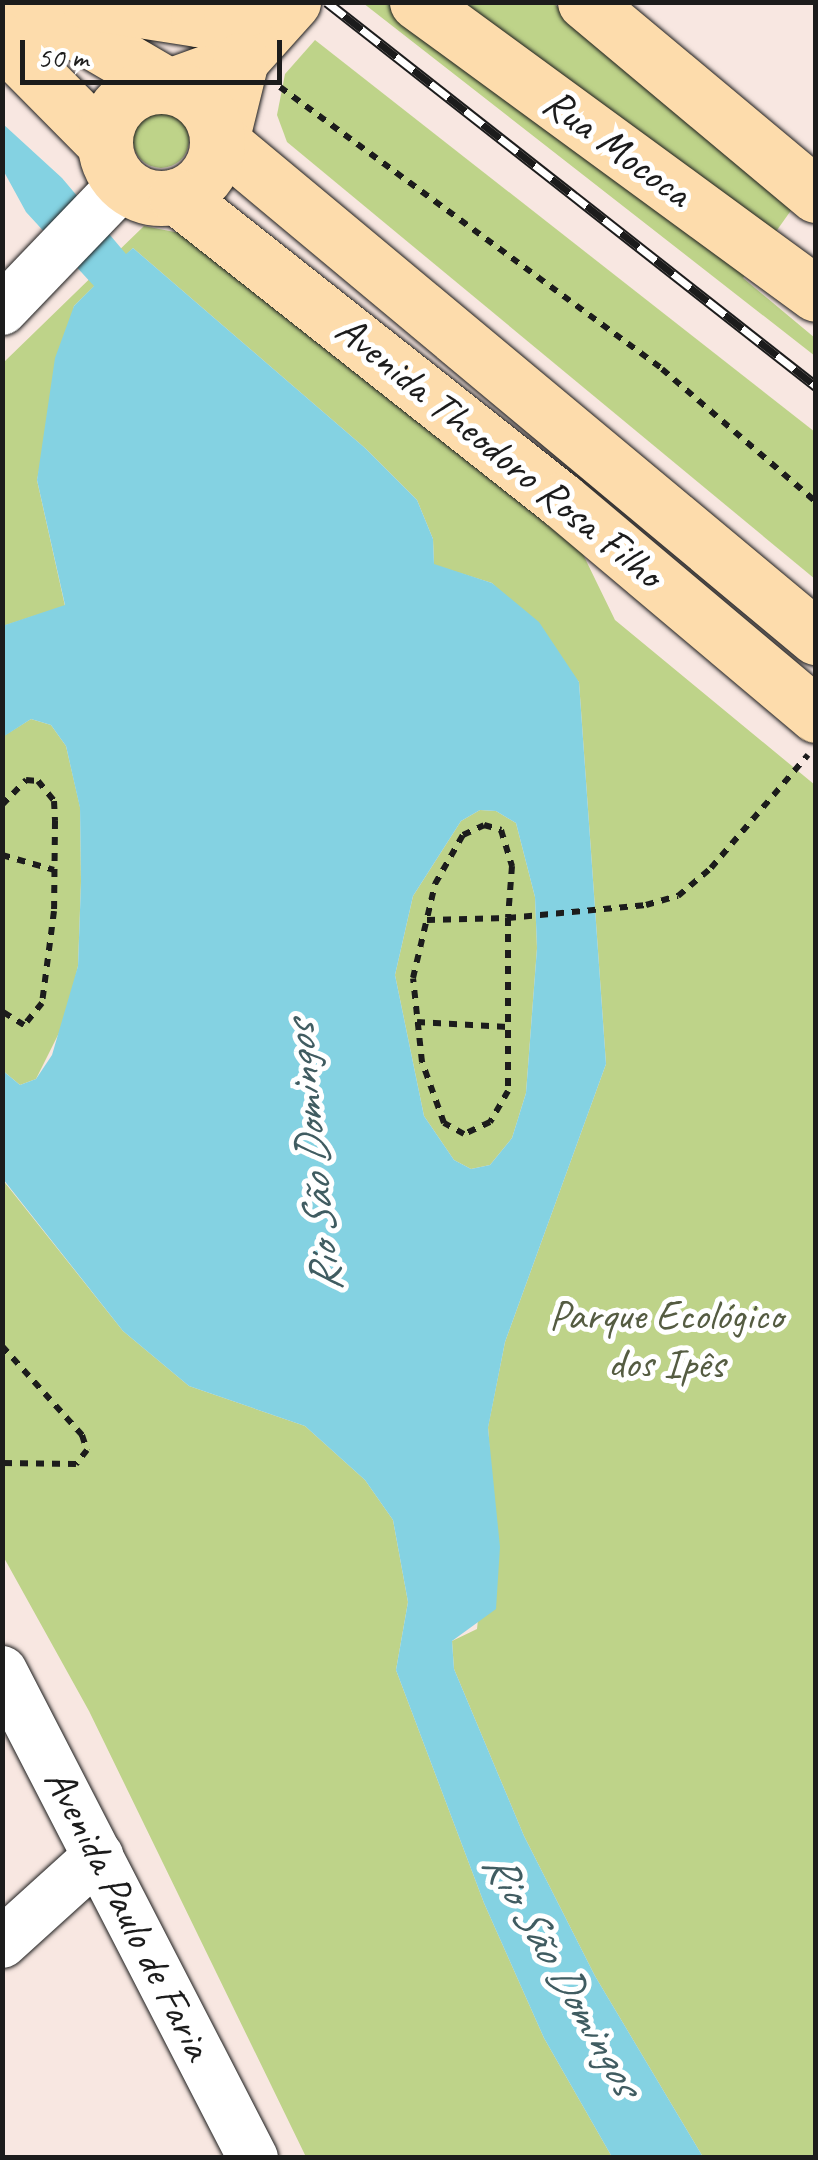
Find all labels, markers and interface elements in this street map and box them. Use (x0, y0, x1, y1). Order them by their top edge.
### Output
scale bar (25, 20, 288, 82)
text: 50 m (37, 38, 88, 76)
street label: Rua Mococa (533, 77, 701, 219)
street label: Avenida Theodoro Rosa Filho (326, 305, 672, 599)
water label: Rio São Domingos (272, 1020, 354, 1296)
park label: Parque Ecológico dos Ipês (549, 1291, 783, 1390)
street label: Avenida Paulo de Faria (33, 1760, 223, 2068)
water label: Rio São Domingos (471, 1842, 653, 2104)

